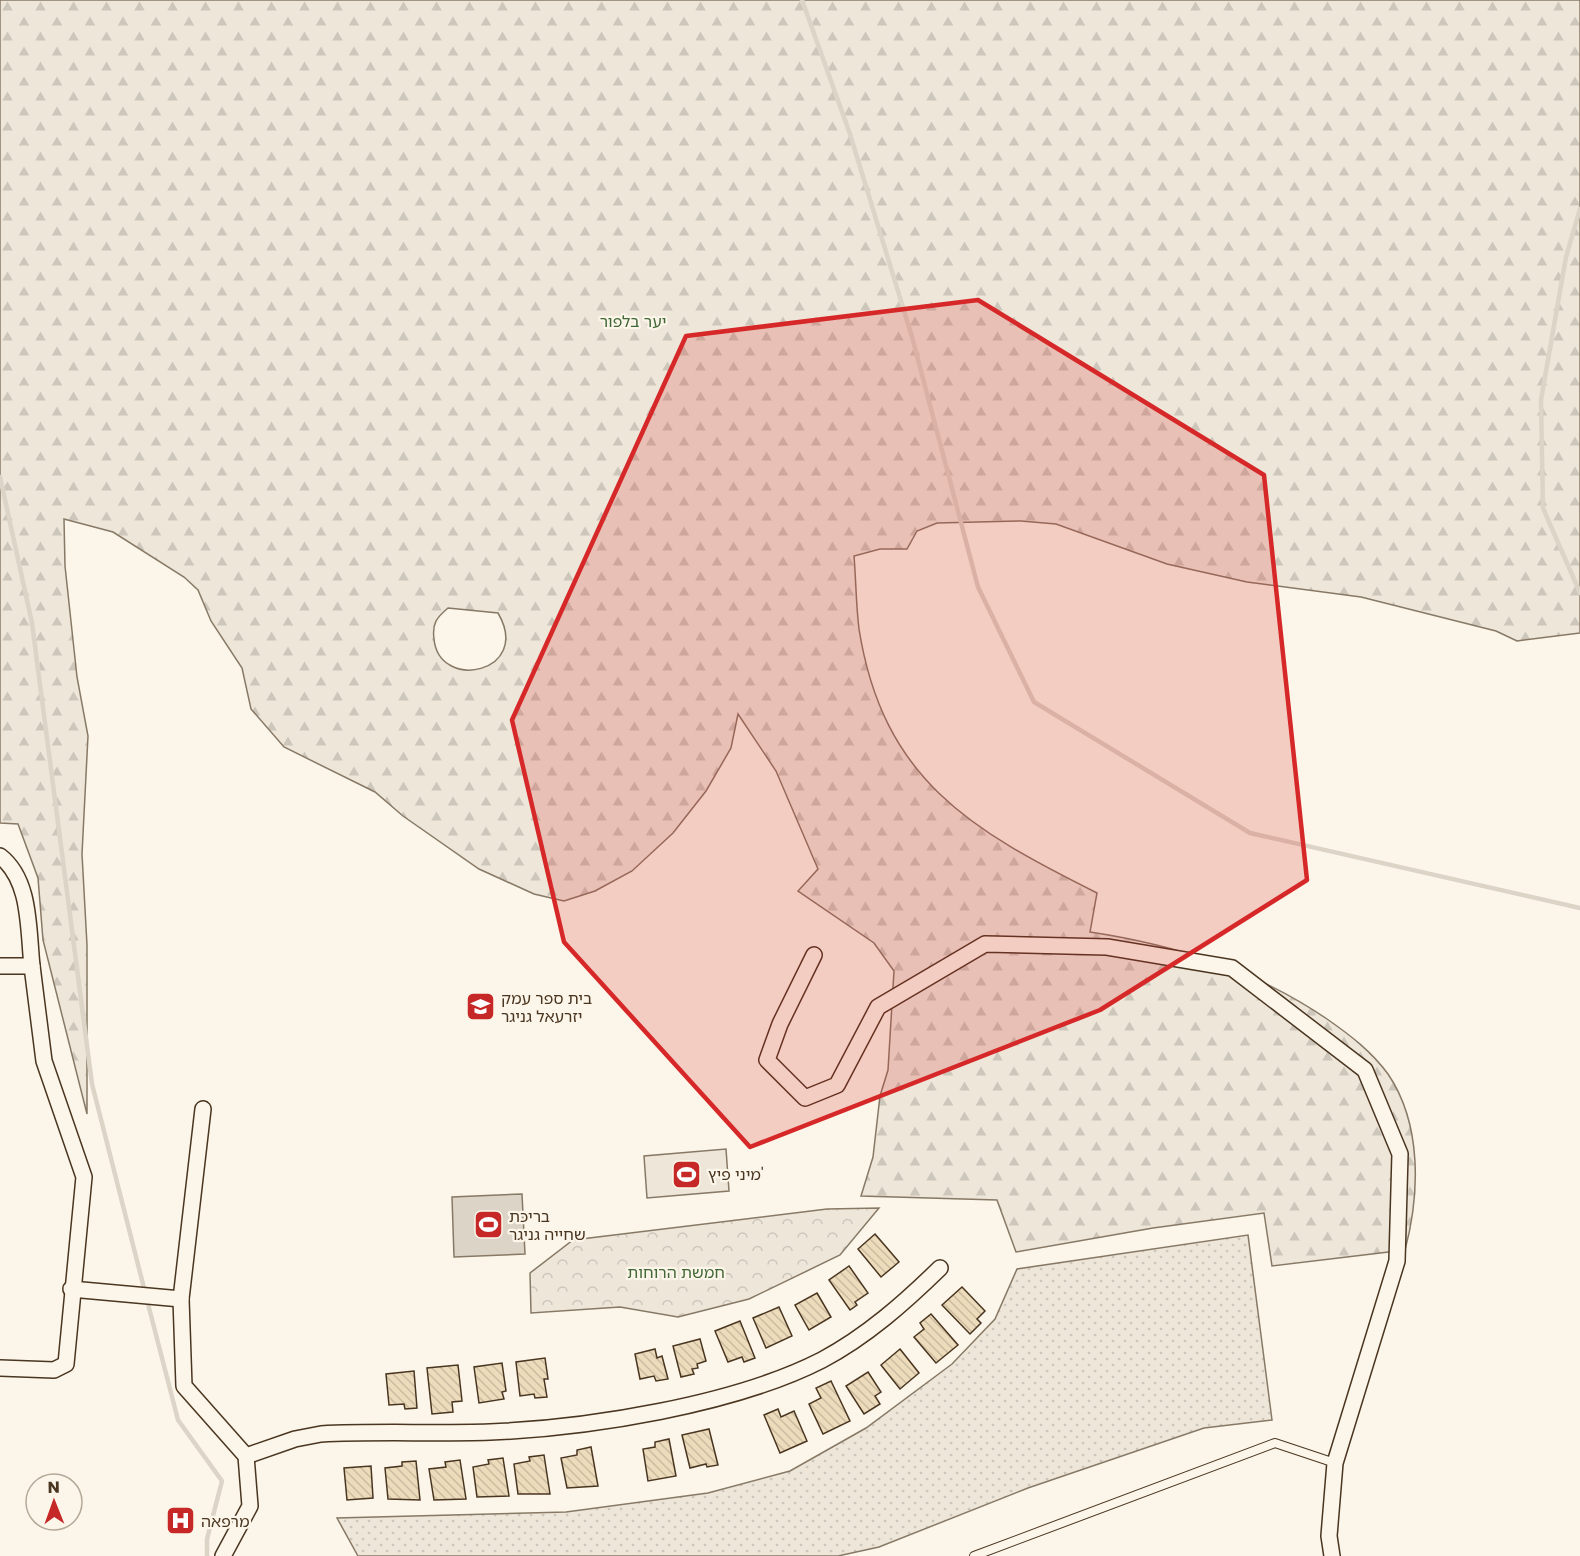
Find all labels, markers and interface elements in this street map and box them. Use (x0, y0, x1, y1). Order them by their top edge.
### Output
park label: יער בלפור (600, 310, 666, 333)
place label: בית ספר עמק יזרעאל גניגר (501, 987, 592, 1028)
school or university icon: בית ספר עמק יזרעאל גניגר (464, 991, 496, 1023)
sports icon: מיני פיץ' (671, 1158, 703, 1190)
place label: מיני פיץ' (708, 1163, 763, 1186)
place label: בריכת שחייה גניגר (509, 1205, 586, 1246)
sports icon: בריכת שחייה גניגר (472, 1209, 504, 1241)
park label: חמשת הרוחות (627, 1261, 725, 1284)
north arrow (24, 1472, 84, 1532)
text: N (48, 1476, 60, 1499)
hospital icon: מרפאה (164, 1505, 196, 1537)
place label: מרפאה (201, 1510, 250, 1533)

